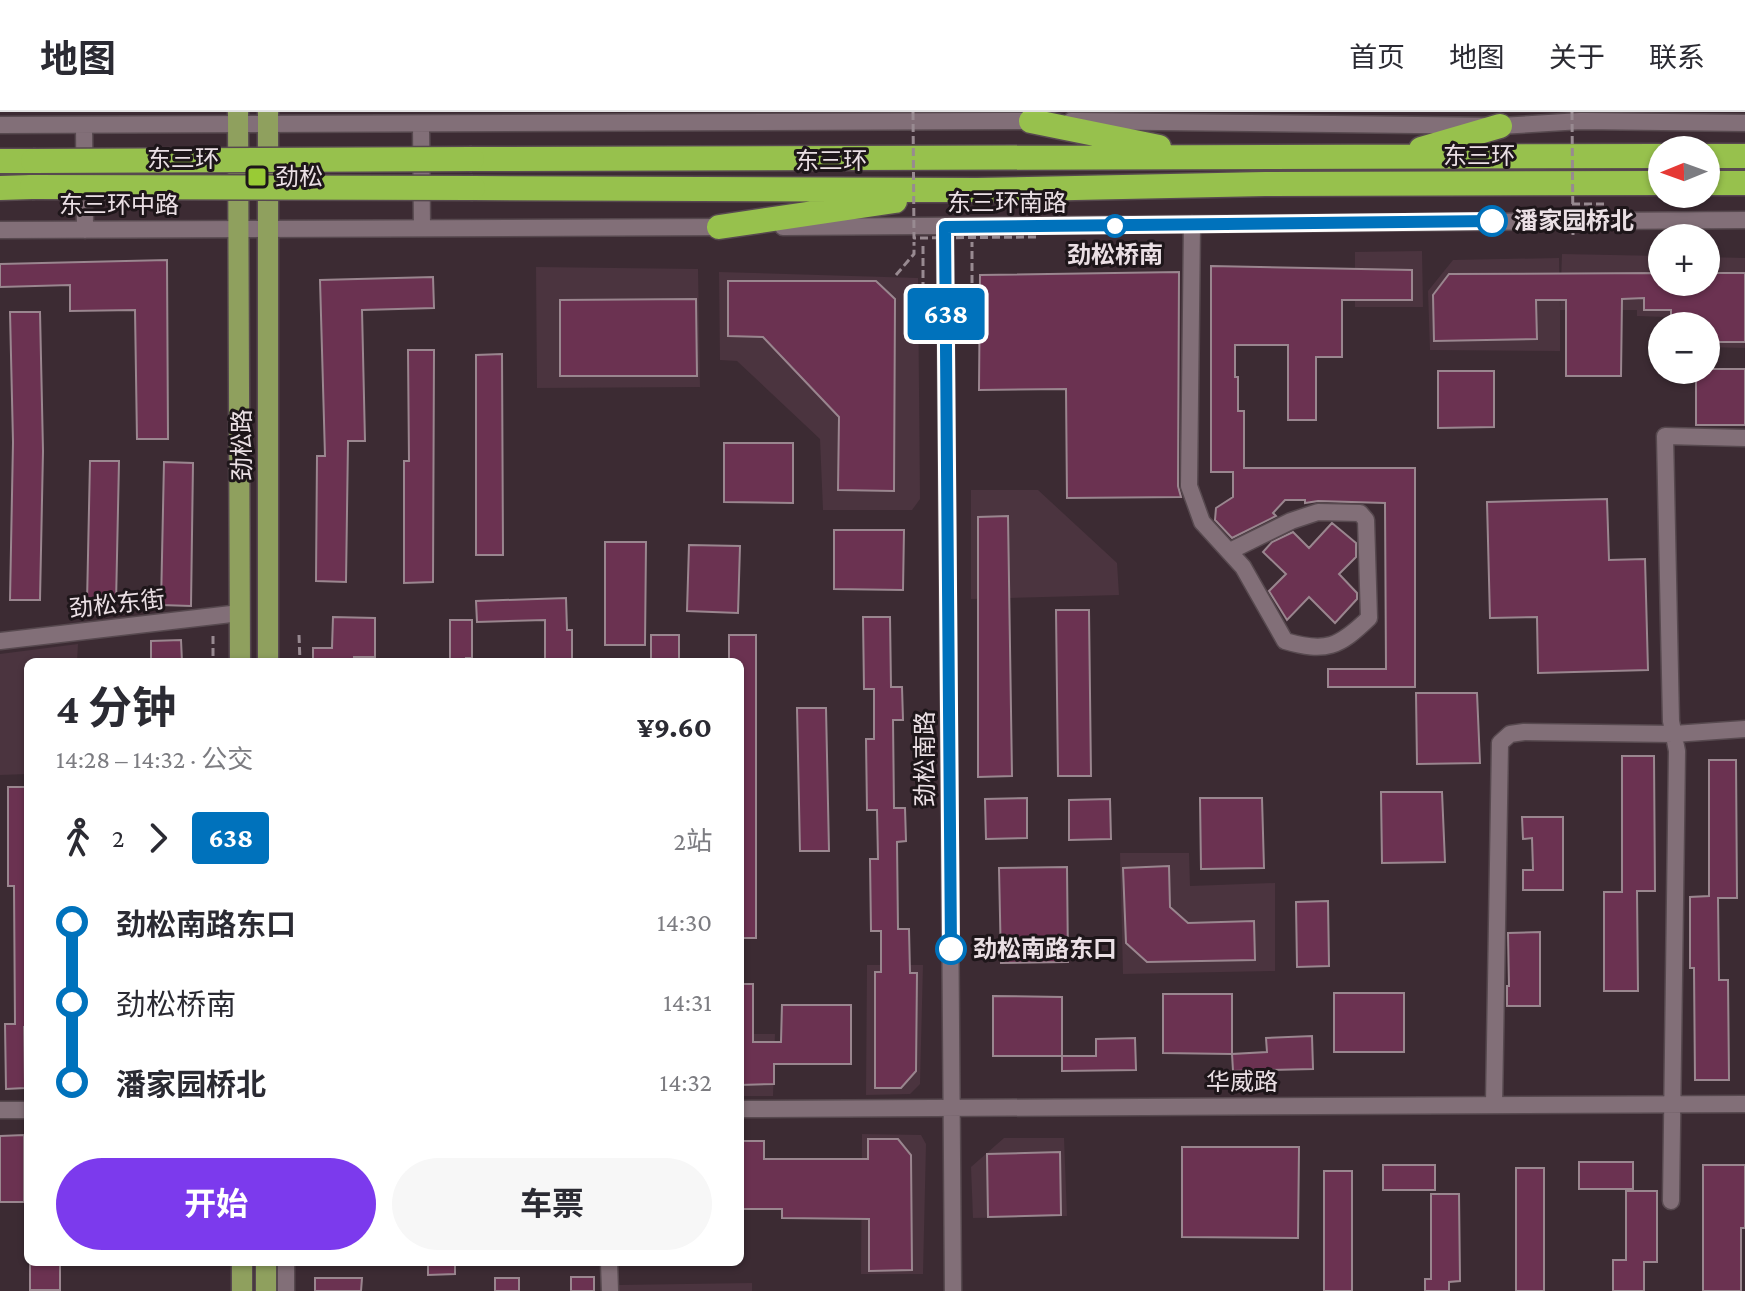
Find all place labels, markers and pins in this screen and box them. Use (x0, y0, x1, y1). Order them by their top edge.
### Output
place label: 劲松 (275, 163, 323, 190)
marker: 劲松 (246, 166, 268, 188)
marker: 潘家园桥北 (1477, 206, 1507, 236)
place label: 潘家园桥北 (1514, 207, 1634, 234)
marker: 劲松桥南 (1104, 215, 1126, 237)
place label: 劲松桥南 (1067, 241, 1163, 268)
marker: 劲松南路东口 (936, 934, 966, 964)
place label: 劲松南路东口 (973, 935, 1117, 962)

